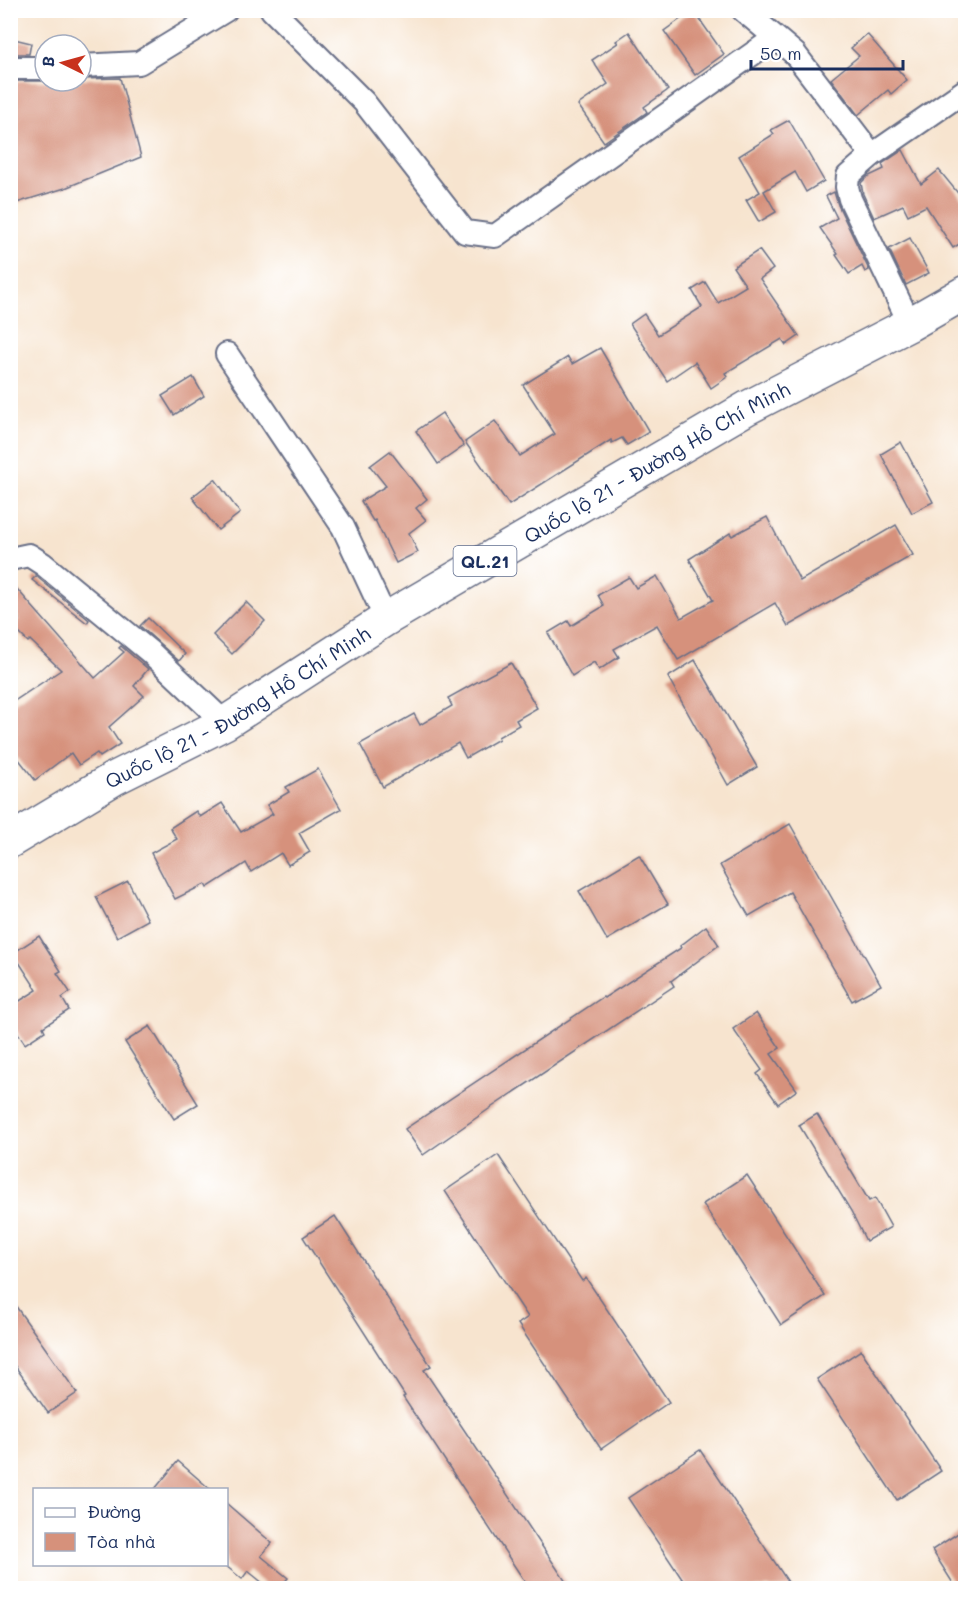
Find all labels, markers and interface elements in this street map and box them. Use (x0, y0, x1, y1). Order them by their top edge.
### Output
north arrow (33, 33, 93, 93)
scale bar (751, 33, 902, 71)
text: 50 m (760, 41, 802, 65)
text: B (37, 55, 58, 68)
street label: Quốc lộ 21 - Đường Hồ Chí Minh (519, 375, 794, 549)
road number: QL.21 (454, 546, 516, 576)
street label: Quốc lộ 21 - Đường Hồ Chí Minh (100, 620, 375, 794)
legend (33, 1488, 228, 1566)
text: Đường (87, 1499, 141, 1523)
text: Tòa nhà (87, 1529, 156, 1553)

